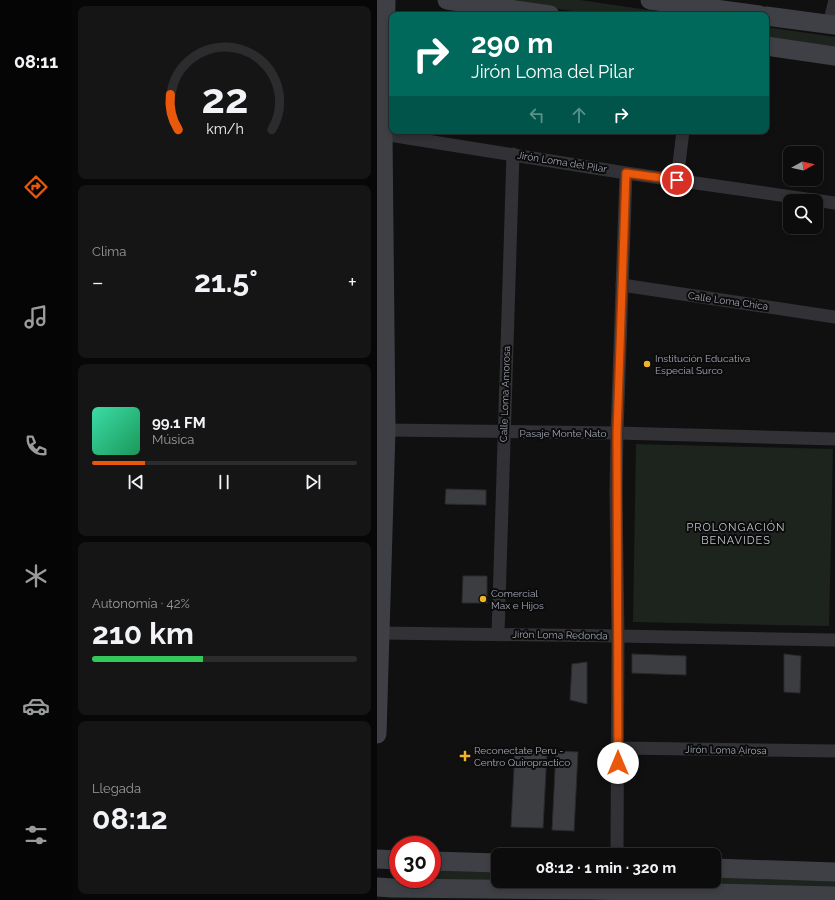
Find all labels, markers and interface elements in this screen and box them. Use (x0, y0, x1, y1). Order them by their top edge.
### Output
text: 290 m (471, 27, 553, 60)
icon: right (405, 28, 457, 80)
text: 08:11 (14, 51, 58, 72)
text: Jirón Loma del Pilar (471, 61, 634, 82)
text: 22 (201, 74, 248, 123)
icon: left (526, 104, 548, 126)
icon: ahead (568, 104, 590, 126)
icon: right (610, 104, 632, 126)
text: km/h (206, 121, 243, 137)
north arrow (783, 146, 823, 186)
map controls (783, 146, 823, 234)
street label: Jirón Loma del Pilar (516, 149, 608, 175)
pin (660, 163, 694, 197)
icon: arrive (666, 169, 688, 191)
icon: directions (22, 173, 50, 201)
button: search (783, 194, 823, 234)
text: Clima (92, 244, 126, 259)
text: 21.5° (194, 264, 258, 299)
text: − (92, 269, 104, 295)
text: + (348, 269, 357, 295)
street label: Calle Loma Chica (687, 290, 769, 312)
icon: music (22, 303, 50, 331)
street label: Calle Loma Amorosa (498, 346, 512, 442)
place label: Institución Educativa Especial Surco (655, 353, 750, 376)
marker: Institución Educativa Especial Surco (642, 359, 652, 369)
text: 99.1 FM (152, 414, 206, 432)
street label: Pasaje Monte Nato (520, 428, 607, 439)
icon: phone (22, 432, 50, 460)
text: Música (152, 432, 194, 447)
icon: previous (125, 471, 147, 493)
icon: pause (213, 471, 235, 493)
icon: next (302, 471, 324, 493)
district label: PROLONGACIÓN BENAVIDES (686, 520, 786, 547)
icon: climate (22, 562, 50, 590)
place label: Comercial Max e Hijos (491, 588, 544, 611)
marker: Comercial Max e Hijos (478, 594, 488, 604)
text: Autonomía · 42% (92, 596, 190, 611)
text: 210 km (92, 616, 194, 651)
street label: Jirón Loma Redonda (512, 629, 608, 641)
icon: car (22, 692, 50, 720)
position arrow (597, 742, 639, 784)
street label: Jirón Loma Airosa (685, 744, 767, 756)
place label: Reconectate Peru - Centro Quiropractico (474, 745, 570, 768)
marker: Reconectate Peru - Centro Quiropractico (459, 750, 471, 762)
text: Llegada (92, 781, 141, 796)
text: 08:12 (92, 801, 168, 836)
icon: filters (22, 821, 50, 849)
speed limit sign: 30 (389, 836, 441, 888)
text: 08:12 · 1 min · 320 m (536, 859, 676, 877)

